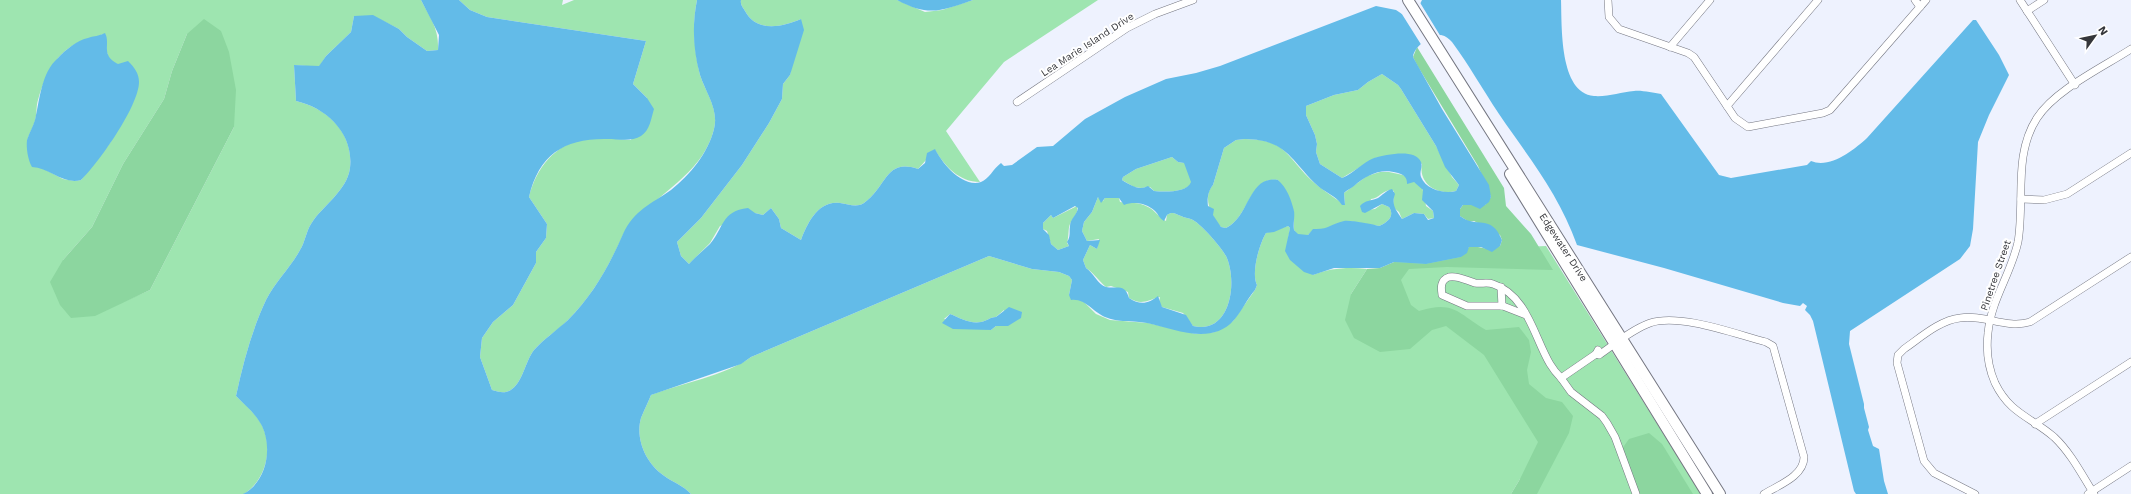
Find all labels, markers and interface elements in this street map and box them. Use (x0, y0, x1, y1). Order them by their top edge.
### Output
street label: Lea Marie Island Drive (1039, 10, 1136, 78)
north arrow (2075, 16, 2115, 56)
text: N (2095, 24, 2111, 38)
street label: Edgewater Drive (1537, 211, 1590, 284)
street label: Pinetree Street (1978, 238, 2013, 312)

